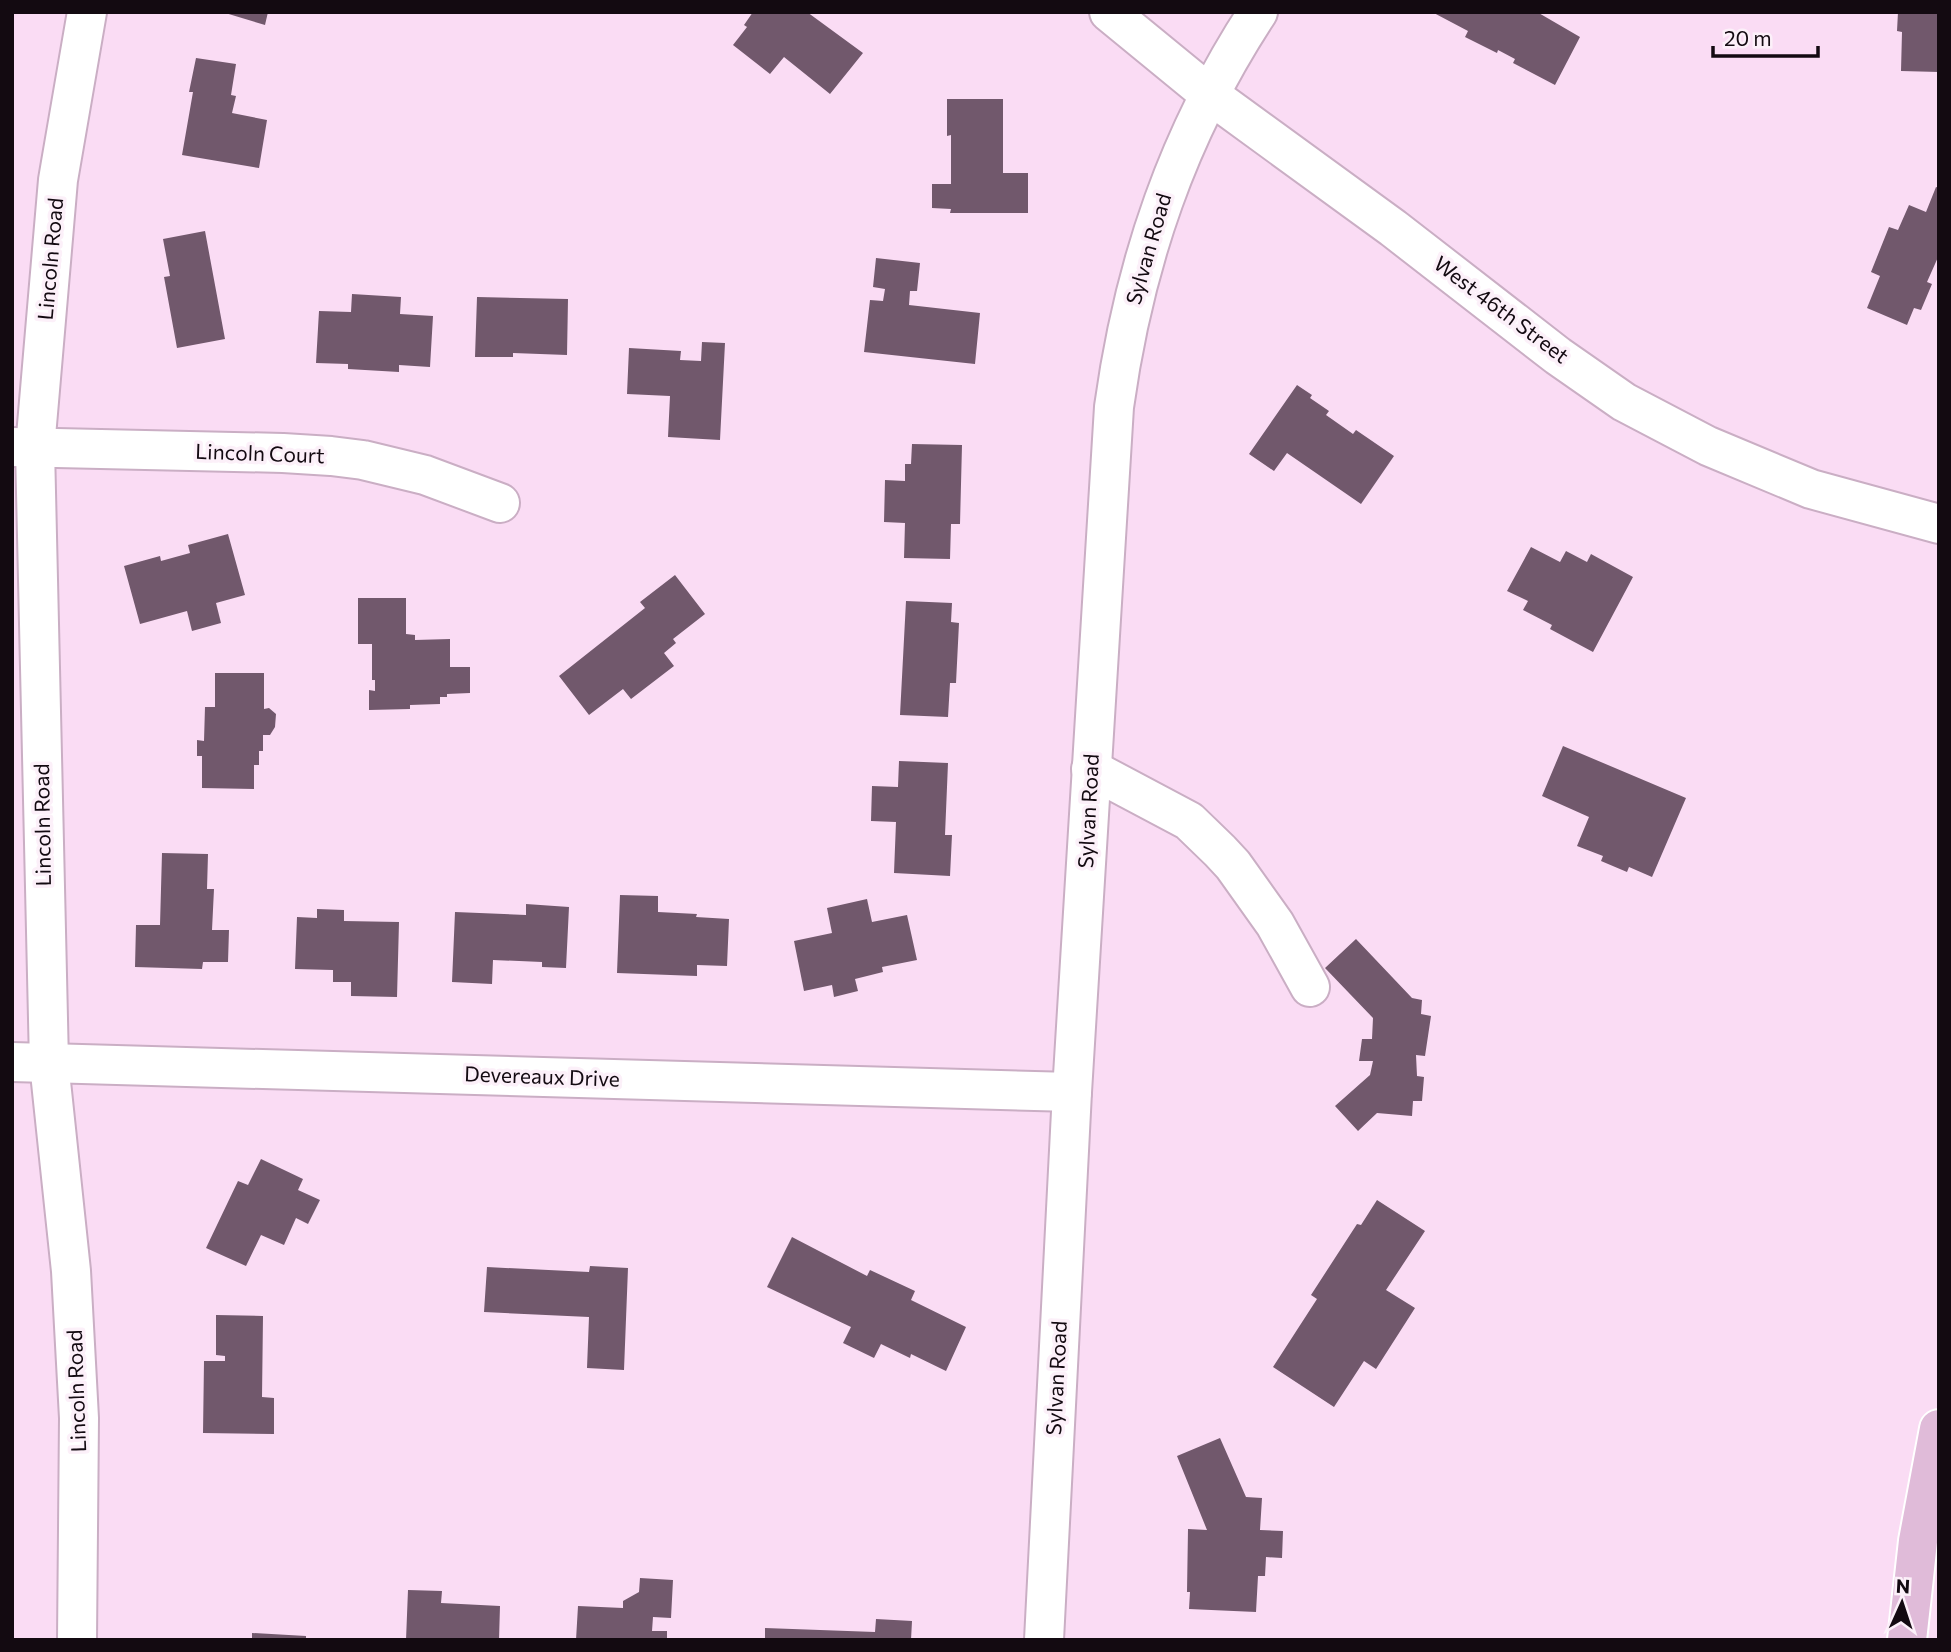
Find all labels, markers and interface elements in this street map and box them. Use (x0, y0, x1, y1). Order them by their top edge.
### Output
scale bar (1713, 14, 1818, 58)
text: 20 m (1724, 25, 1772, 50)
street label: Sylvan Road (1120, 190, 1175, 307)
street label: Lincoln Road (32, 197, 67, 321)
street label: West 46th Street (1429, 250, 1574, 368)
street label: Lincoln Court (195, 438, 325, 467)
street label: Sylvan Road (1072, 753, 1103, 869)
street label: Lincoln Road (28, 763, 55, 887)
street label: Devereaux Drive (464, 1060, 620, 1091)
street label: Sylvan Road (1040, 1320, 1071, 1436)
street label: Lincoln Road (61, 1329, 90, 1453)
north arrow (1867, 1568, 1937, 1638)
text: N (1895, 1574, 1911, 1597)

